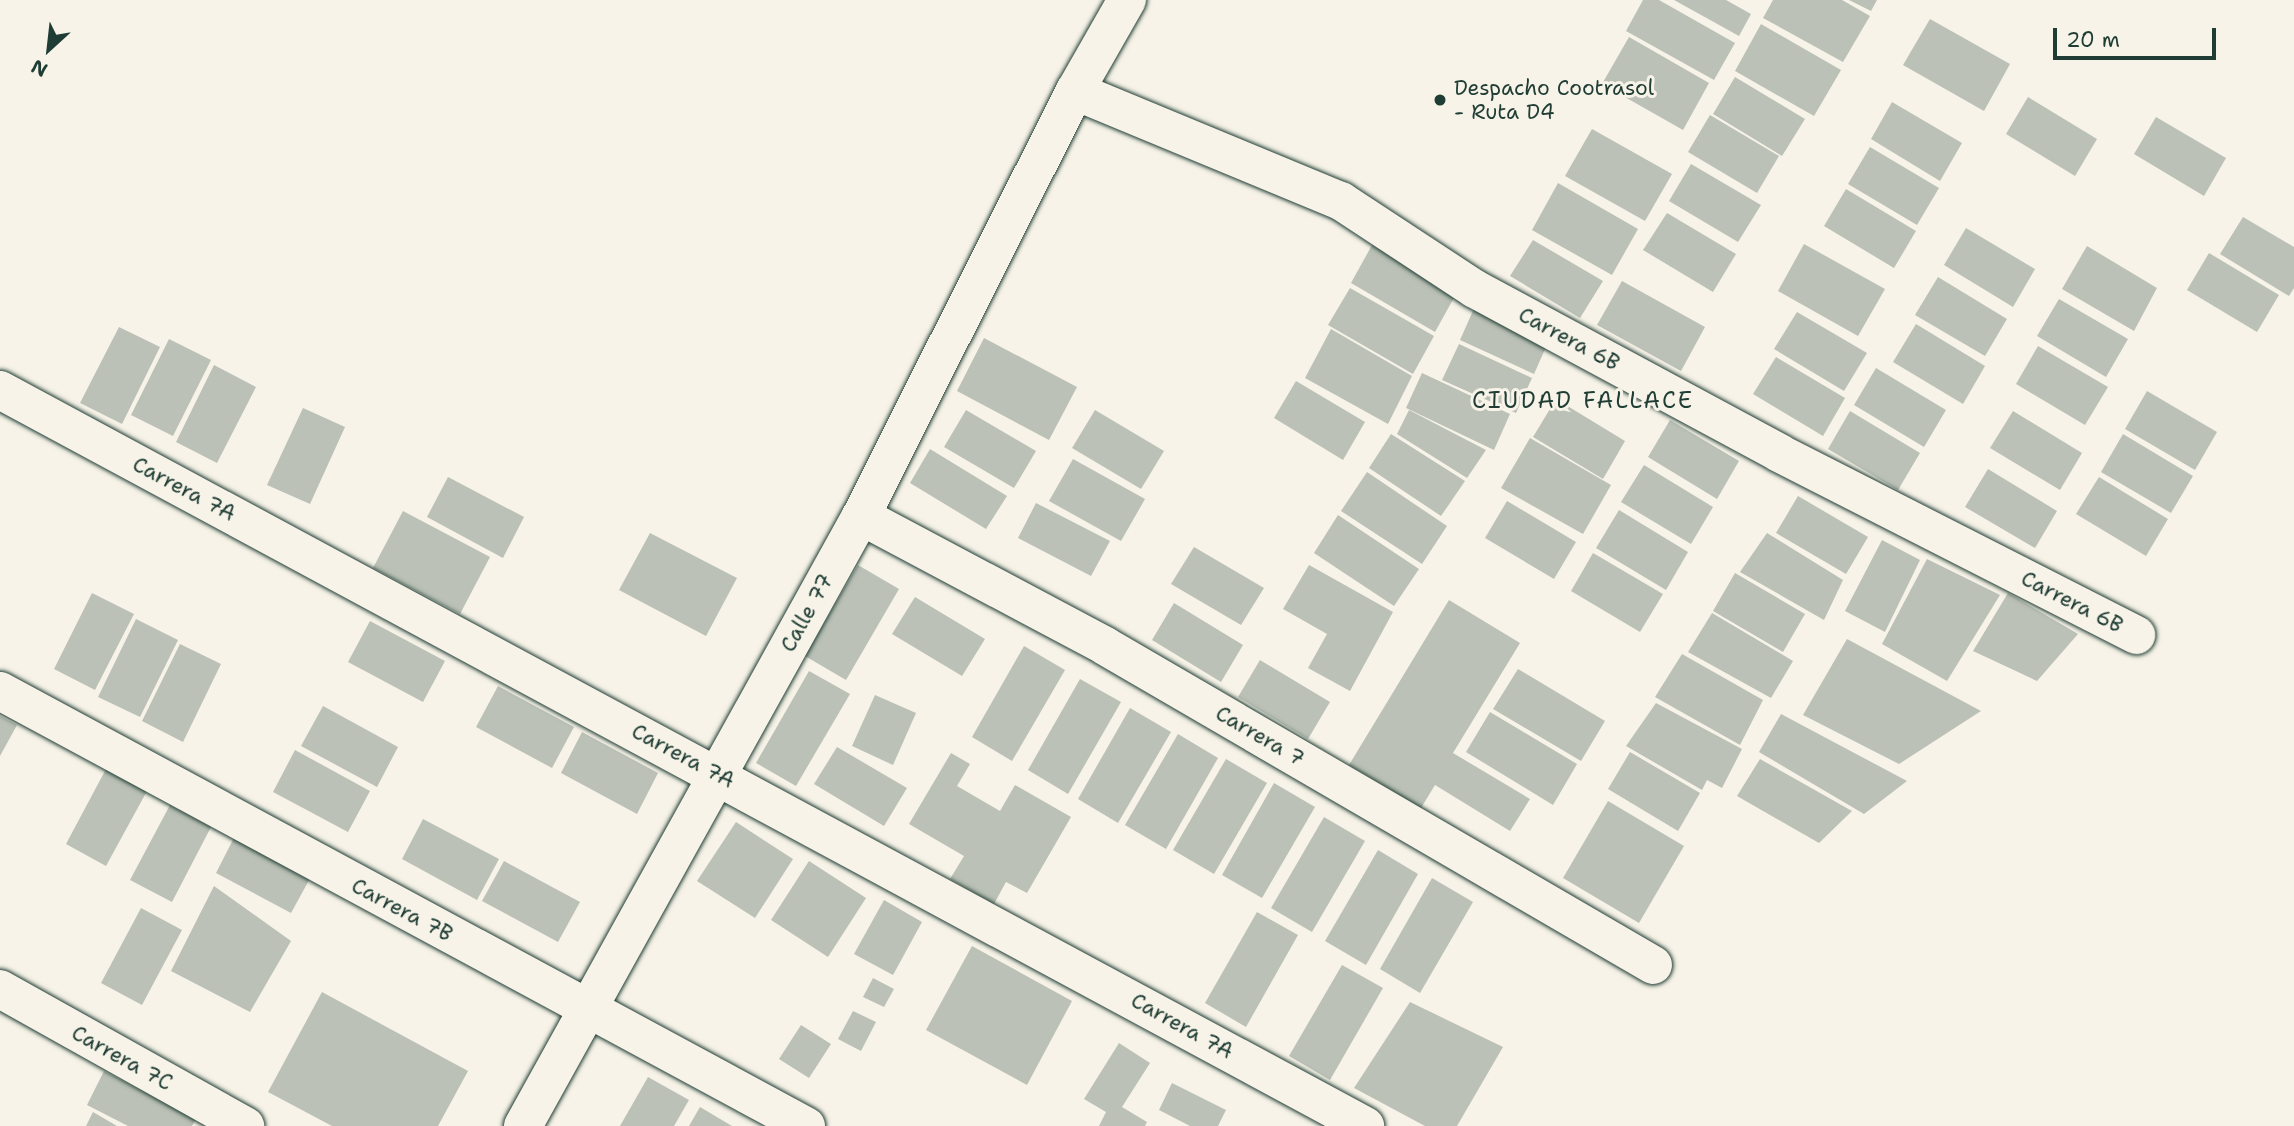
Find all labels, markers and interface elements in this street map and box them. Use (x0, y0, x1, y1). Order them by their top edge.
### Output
north arrow (14, 14, 84, 84)
scale bar (2056, 14, 2219, 58)
text: 20 m (2066, 26, 2120, 54)
text: N (27, 54, 52, 83)
place label: Despacho Cootrasol - Ruta D4 (1454, 75, 1654, 125)
marker: Despacho Cootrasol - Ruta D4 (1432, 92, 1448, 108)
street label: Carrera 6B (1514, 302, 1624, 376)
district label: CIUDAD FALLACE (1474, 386, 1692, 414)
street label: Carrera 7A (128, 451, 240, 527)
street label: Carrera 6B (2017, 566, 2127, 638)
street label: Calle 77 (775, 570, 839, 656)
street label: Carrera 7 (1211, 701, 1309, 771)
street label: Carrera 7A (627, 718, 739, 794)
street label: Carrera 7B (347, 873, 457, 947)
street label: Carrera 7A (1127, 988, 1237, 1064)
street label: Carrera 7C (67, 1020, 177, 1096)

